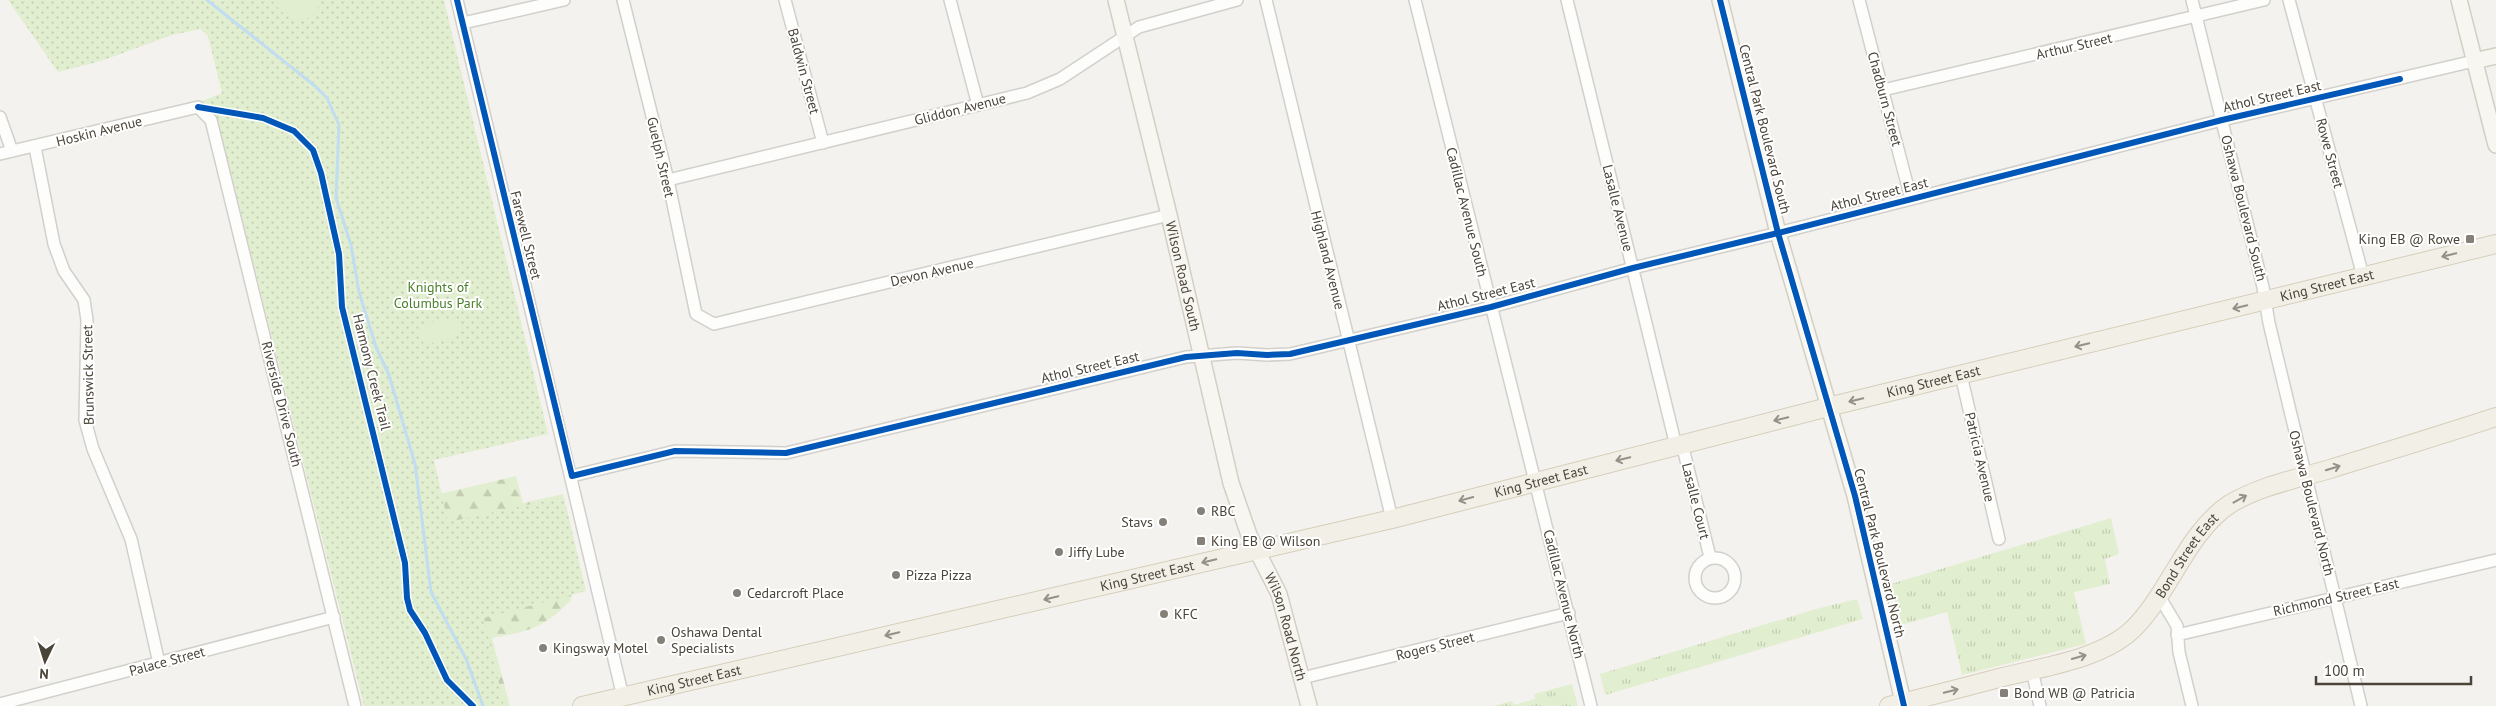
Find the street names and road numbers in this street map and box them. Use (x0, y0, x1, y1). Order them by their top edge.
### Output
street label: Baldwin Street (784, 26, 824, 116)
street label: Arthur Street (2034, 28, 2114, 63)
street label: Central Park Boulevard South (1735, 42, 1795, 216)
street label: Chadburn Street (1864, 50, 1906, 148)
street label: Athol Street East (2221, 76, 2323, 116)
street label: Gliddon Avenue (912, 89, 1008, 129)
street label: Hoskin Avenue (54, 112, 144, 150)
street label: Guelph Street (643, 115, 679, 199)
street label: Rowe Street (2312, 116, 2348, 190)
street label: Oshawa Boulevard South (2217, 133, 2271, 283)
street label: Cadillac Avenue South (1442, 145, 1492, 279)
street label: Lasalle Avenue (1598, 163, 1638, 253)
street label: Athol Street East (1828, 173, 1930, 215)
street label: Farewell Street (506, 189, 546, 281)
street label: Highland Avenue (1307, 209, 1349, 311)
street label: Wilson Road South (1162, 219, 1205, 333)
street label: Devon Avenue (889, 254, 975, 290)
street label: King Street East (2278, 265, 2376, 305)
street label: Athol Street East (1435, 273, 1537, 315)
street label: Harmony Creek Trail (349, 312, 395, 432)
street label: Brunswick Street (78, 325, 98, 425)
street label: Riverside Drive South (258, 339, 306, 469)
street label: Athol Street East (1039, 347, 1141, 387)
street label: King Street East (1885, 361, 1982, 401)
street label: Patricia Avenue (1961, 410, 1999, 504)
street label: Oshawa Boulevard North (2285, 428, 2339, 578)
street label: King Street East (1492, 460, 1590, 501)
street label: Lasalle Court (1678, 461, 1714, 541)
street label: Central Park Boulevard North (1850, 466, 1910, 640)
street label: Bond Street East (2151, 509, 2222, 601)
street label: Cadillac Avenue North (1539, 528, 1589, 660)
street label: King Street East (1098, 556, 1196, 595)
street label: Wilson Road North (1261, 570, 1311, 683)
street label: Richmond Street East (2271, 574, 2401, 620)
street label: Rogers Street (1394, 628, 1476, 664)
street label: Palace Street (127, 642, 207, 680)
street label: King Street East (645, 661, 743, 700)

